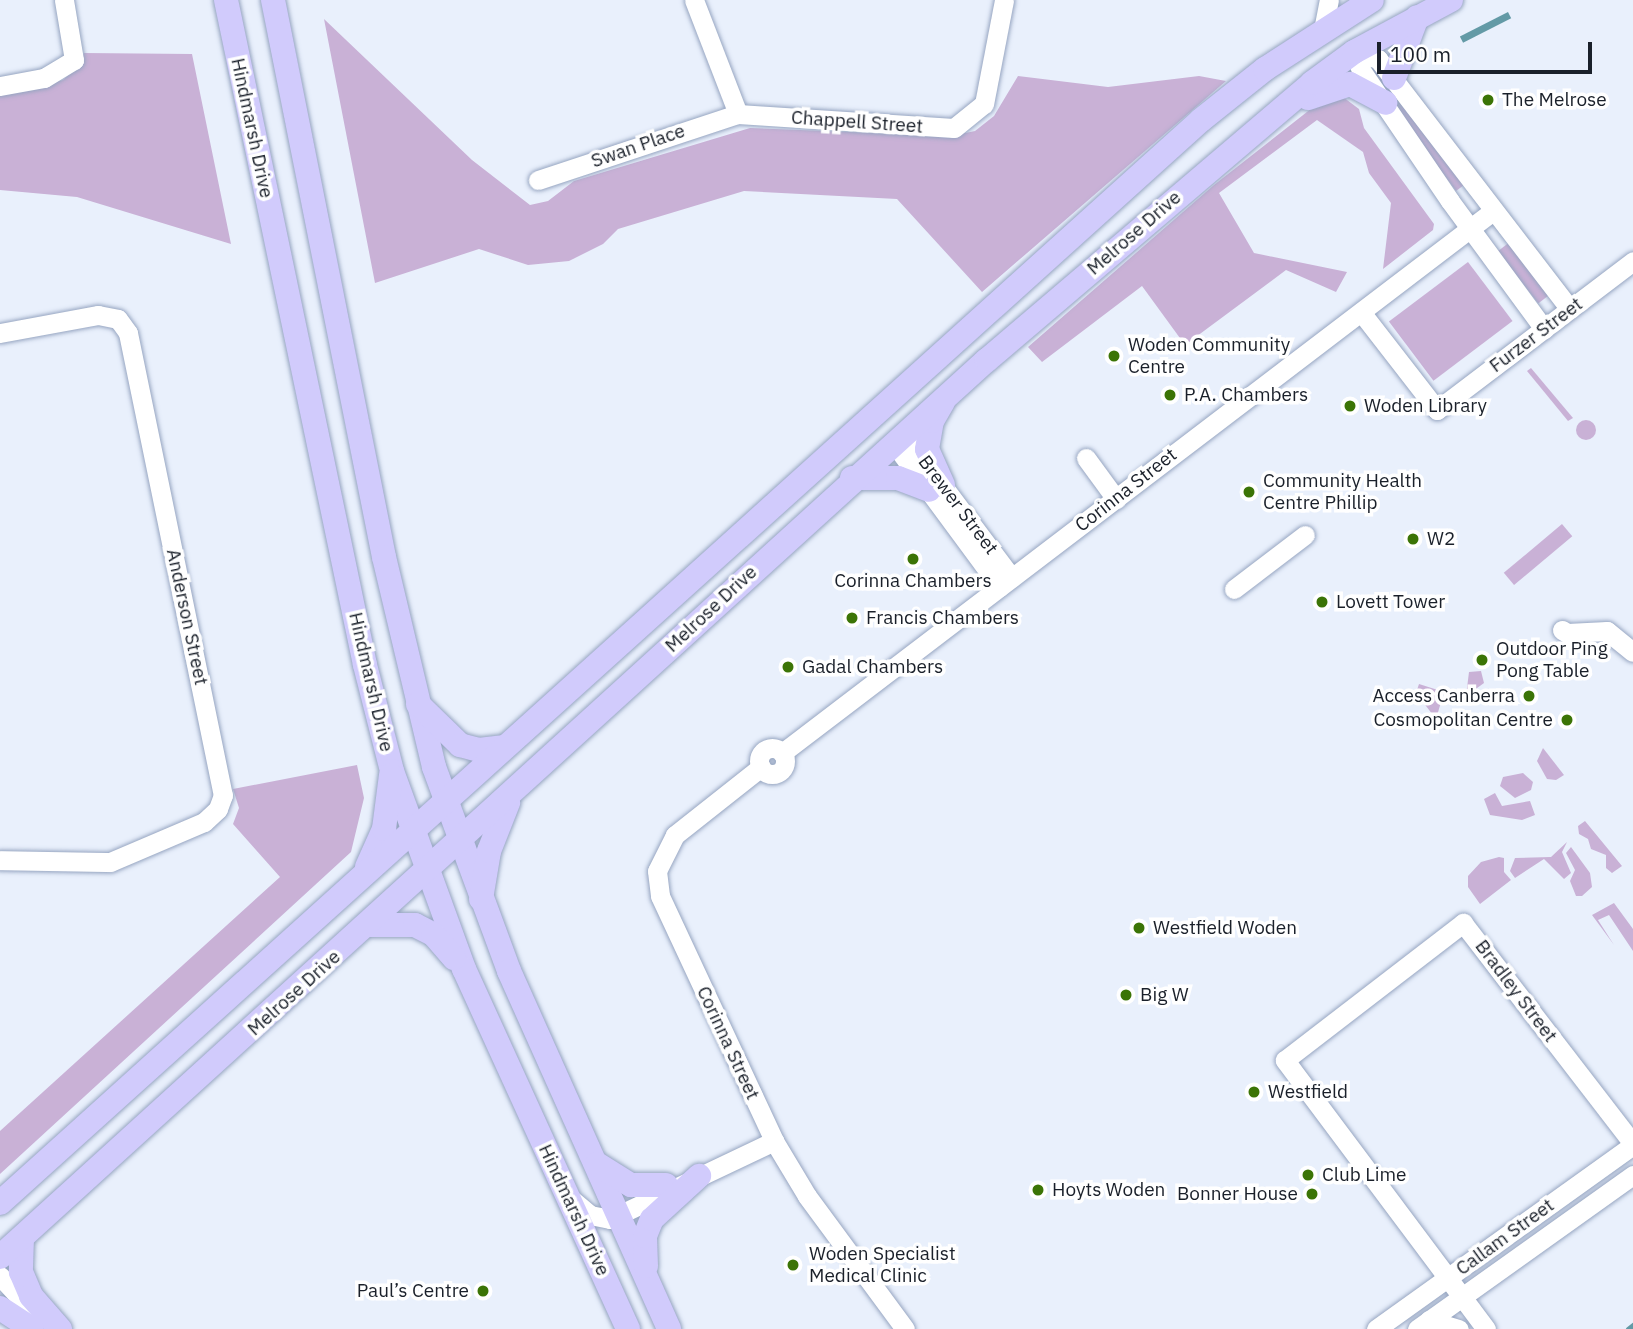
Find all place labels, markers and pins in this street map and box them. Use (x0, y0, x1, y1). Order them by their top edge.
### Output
place label: The Melrose (1502, 89, 1607, 111)
marker: The Melrose (1480, 92, 1496, 108)
place label: Woden Community Centre (1128, 334, 1290, 378)
marker: Woden Community Centre (1106, 348, 1122, 364)
place label: P.A. Chambers (1184, 384, 1308, 406)
marker: P.A. Chambers (1162, 387, 1178, 403)
place label: Woden Library (1364, 395, 1487, 417)
marker: Woden Library (1342, 398, 1358, 414)
place label: Community Health Centre Phillip (1263, 470, 1422, 514)
marker: Community Health Centre Phillip (1241, 484, 1257, 500)
place label: W2 (1427, 528, 1455, 550)
marker: W2 (1405, 531, 1421, 547)
marker: Corinna Chambers (905, 551, 921, 567)
place label: Corinna Chambers (834, 570, 992, 592)
place label: Lovett Tower (1336, 591, 1445, 613)
marker: Lovett Tower (1314, 594, 1330, 610)
place label: Francis Chambers (866, 607, 1019, 629)
marker: Francis Chambers (844, 610, 860, 626)
place label: Outdoor Ping Pong Table (1496, 638, 1608, 682)
marker: Outdoor Ping Pong Table (1474, 652, 1490, 668)
place label: Gadal Chambers (802, 656, 943, 678)
marker: Gadal Chambers (780, 659, 796, 675)
place label: Access Canberra (1372, 685, 1515, 707)
marker: Access Canberra (1521, 688, 1537, 704)
place label: Cosmopolitan Centre (1373, 709, 1553, 731)
marker: Cosmopolitan Centre (1559, 712, 1575, 728)
place label: Westfield Woden (1153, 917, 1297, 939)
marker: Westfield Woden (1131, 920, 1147, 936)
place label: Big W (1140, 984, 1189, 1006)
marker: Big W (1118, 987, 1134, 1003)
place label: Westfield (1268, 1081, 1348, 1103)
marker: Westfield (1246, 1084, 1262, 1100)
place label: Club Lime (1322, 1164, 1407, 1186)
marker: Club Lime (1300, 1167, 1316, 1183)
place label: Hoyts Woden (1052, 1179, 1165, 1201)
marker: Hoyts Woden (1030, 1182, 1046, 1198)
place label: Bonner House (1177, 1183, 1298, 1205)
marker: Bonner House (1304, 1186, 1320, 1202)
place label: Woden Specialist Medical Clinic (809, 1243, 956, 1287)
marker: Woden Specialist Medical Clinic (783, 1255, 803, 1275)
place label: Paul’s Centre (357, 1280, 469, 1302)
marker: Paul’s Centre (475, 1283, 491, 1299)

